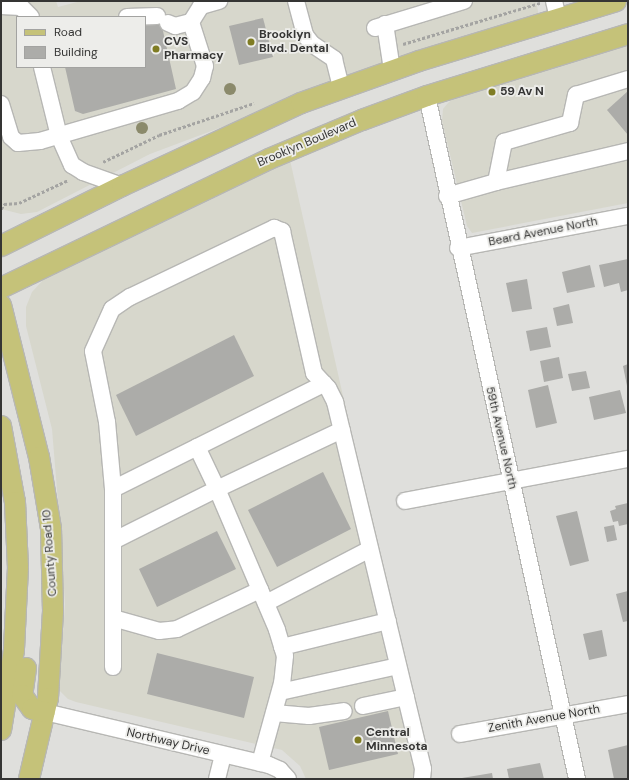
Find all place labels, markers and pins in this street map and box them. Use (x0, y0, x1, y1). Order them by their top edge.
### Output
place label: Brooklyn Blvd. Dental (259, 28, 329, 56)
place label: CVS Pharmacy (164, 35, 224, 63)
marker: Brooklyn Blvd. Dental (246, 37, 256, 47)
marker: CVS Pharmacy (151, 44, 161, 54)
place label: 59 Av N (500, 85, 544, 99)
marker: 59 Av N (487, 87, 497, 97)
place label: Central Minnesota (366, 726, 428, 754)
marker: Central Minnesota (353, 735, 363, 745)

